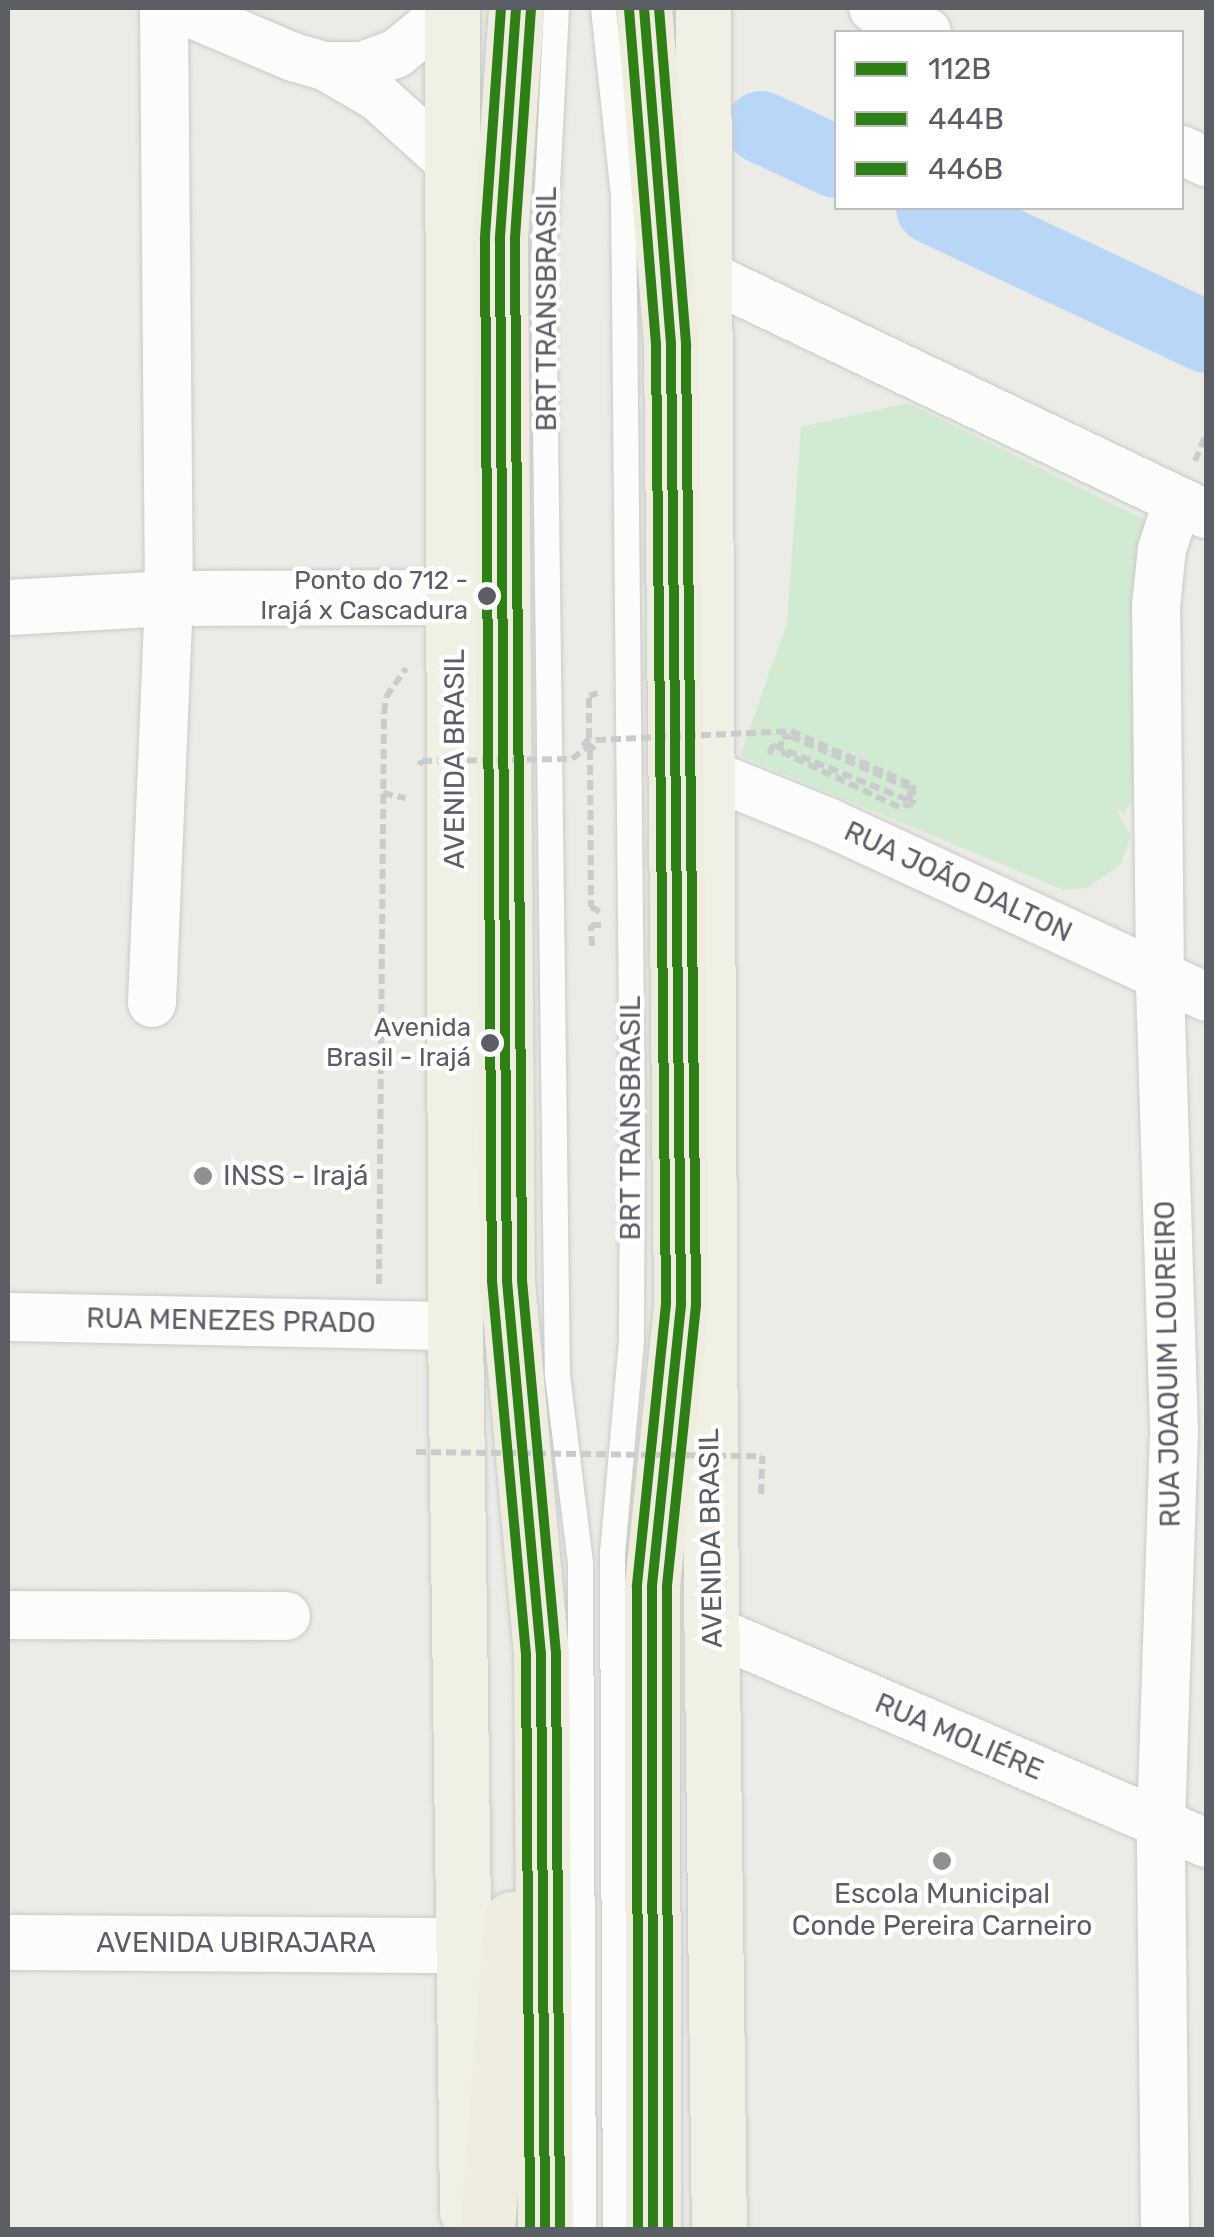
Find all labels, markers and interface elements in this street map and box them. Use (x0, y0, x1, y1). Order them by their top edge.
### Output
legend (834, 30, 1184, 210)
text: 112B (928, 51, 991, 87)
text: 444B (928, 101, 1004, 137)
text: 446B (928, 151, 1003, 187)
street label: BRT TRANSBRASIL (530, 186, 564, 432)
place label: Ponto do 712 - Irajá x Cascadura (260, 565, 468, 626)
marker: Ponto do 712 - Irajá x Cascadura (477, 586, 497, 606)
street label: AVENIDA BRASIL (438, 649, 472, 869)
street label: RUA JOÃO DALTON (838, 814, 1078, 950)
street label: BRT TRANSBRASIL (614, 995, 648, 1241)
place label: Avenida Brasil - Irajá (326, 1012, 471, 1074)
marker: Avenida Brasil - Irajá (480, 1033, 500, 1053)
place label: INSS - Irajá (223, 1159, 369, 1193)
marker: INSS - Irajá (192, 1165, 214, 1187)
street label: RUA JOAQUIM LOUREIRO (1148, 1200, 1188, 1528)
street label: RUA MENEZES PRADO (86, 1302, 376, 1340)
street label: AVENIDA BRASIL (692, 1427, 730, 1649)
street label: RUA MOLIÉRE (870, 1686, 1048, 1788)
marker: Escola Municipal Conde Pereira Carneiro (931, 1850, 953, 1872)
place label: Escola Municipal Conde Pereira Carneiro (792, 1877, 1092, 1943)
street label: AVENIDA UBIRAJARA (96, 1926, 376, 1960)

